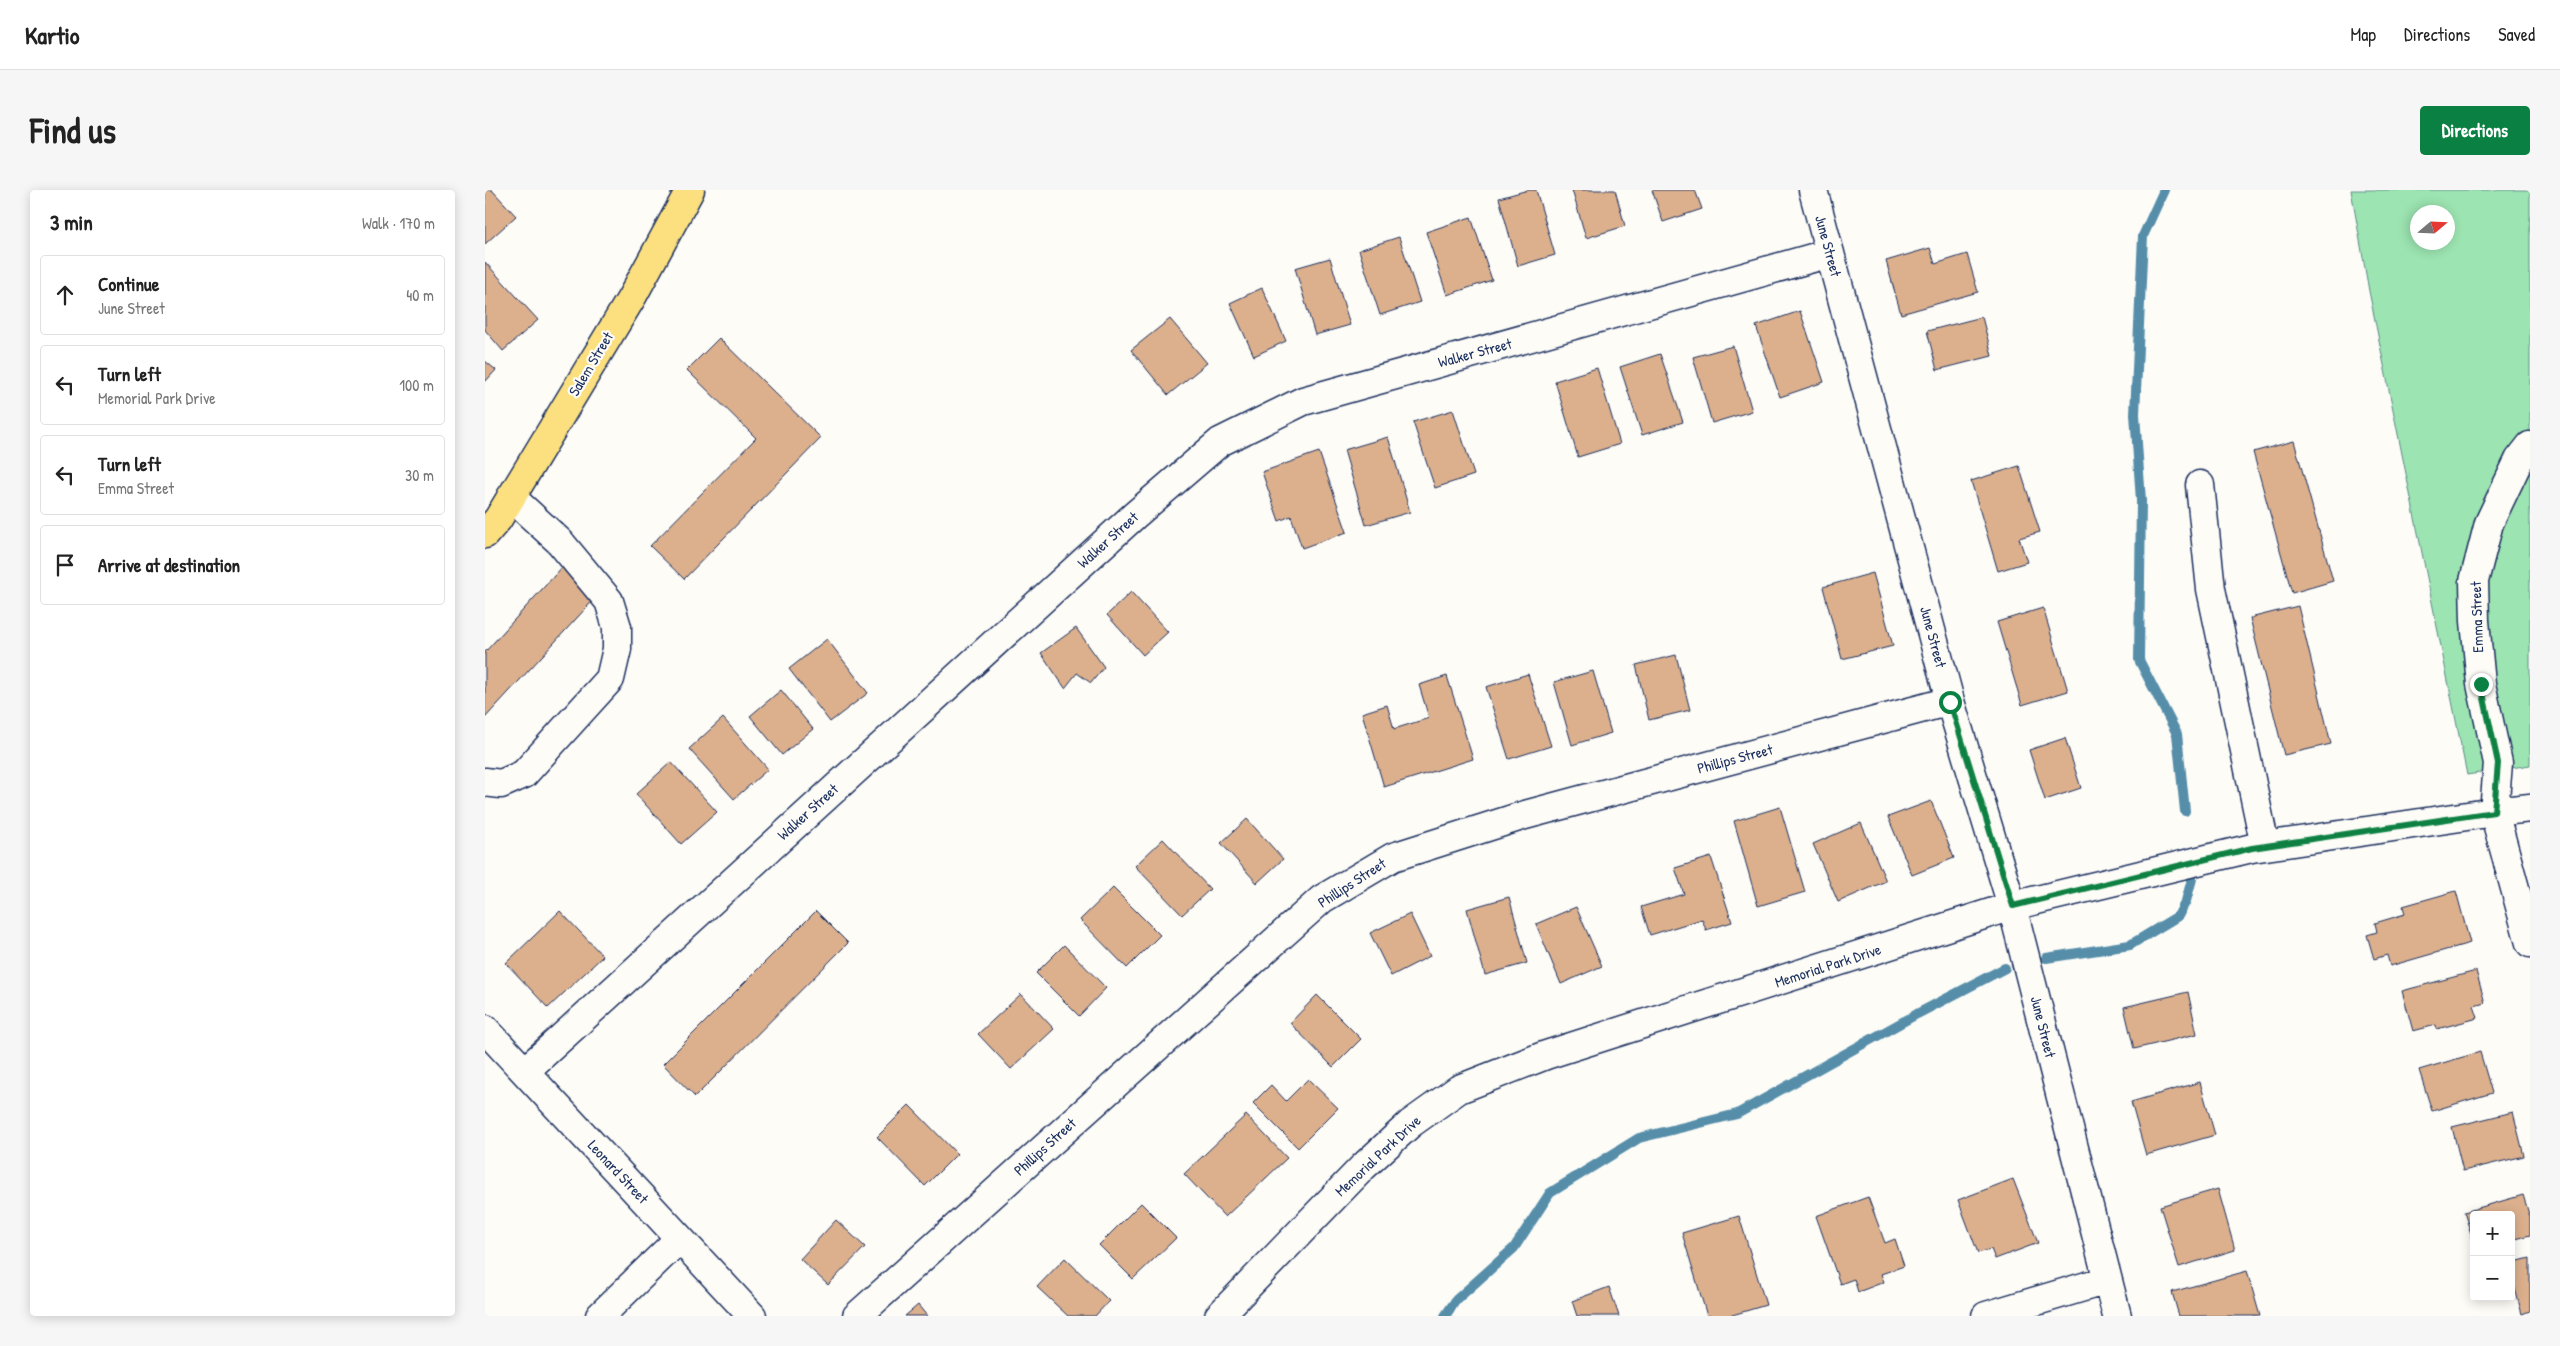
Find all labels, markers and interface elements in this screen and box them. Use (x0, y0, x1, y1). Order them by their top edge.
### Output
text: Kartio (25, 19, 80, 51)
text: Map (2351, 22, 2376, 47)
text: Directions (2404, 22, 2470, 47)
text: Saved (2498, 22, 2535, 47)
button: Directions (2420, 106, 2530, 155)
text: Find us (30, 107, 116, 154)
north arrow (2410, 205, 2455, 250)
text: 3 min (50, 208, 93, 237)
text: Walk · 170 m (362, 212, 435, 234)
street label: June Street (1810, 213, 1847, 280)
text: Continue (98, 271, 159, 297)
icon: ahead (51, 281, 79, 309)
text: 40 m (406, 284, 434, 306)
text: June Street (98, 297, 165, 319)
street label: Salem Street (563, 327, 618, 400)
street label: Walker Street (1436, 332, 1515, 372)
text: Turn left (98, 361, 161, 387)
icon: left (51, 371, 79, 399)
text: 100 m (399, 374, 434, 396)
text: Memorial Park Drive (98, 387, 216, 409)
text: Turn left (98, 451, 161, 477)
icon: left (51, 461, 79, 489)
text: 30 m (405, 464, 434, 486)
text: Emma Street (98, 477, 174, 499)
street label: Walker Street (1073, 506, 1143, 573)
icon: arrive (51, 551, 79, 579)
text: Arrive at destination (98, 552, 240, 578)
street label: Emma Street (2465, 580, 2488, 653)
street label: June Street (1915, 604, 1952, 671)
route end (2470, 673, 2493, 696)
route start (1939, 691, 1962, 714)
street label: Phillips Street (1695, 738, 1776, 779)
street label: Walker Street (773, 778, 843, 845)
street label: Phillips Street (1314, 852, 1391, 912)
street label: Memorial Park Drive (1772, 938, 1884, 993)
street label: June Street (2026, 994, 2061, 1061)
street label: Memorial Park Drive (1330, 1110, 1425, 1201)
street label: Phillips Street (1009, 1112, 1081, 1180)
street label: Leonard Street (583, 1135, 654, 1209)
map controls (2470, 1211, 2515, 1301)
button: + (2470, 1211, 2515, 1256)
button: − (2470, 1256, 2515, 1301)

